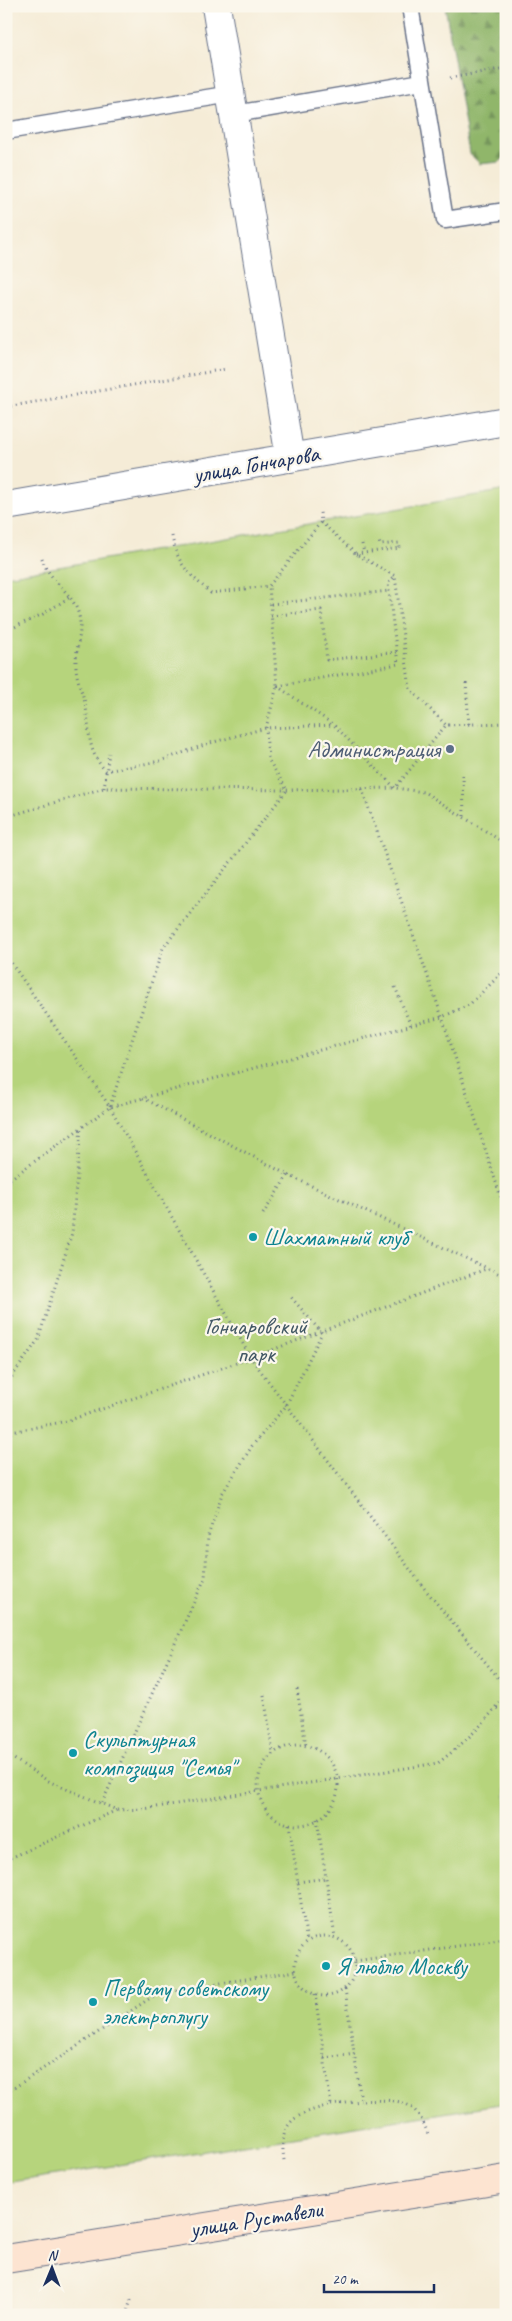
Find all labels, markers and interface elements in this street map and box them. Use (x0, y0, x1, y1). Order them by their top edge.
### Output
street label: улица Гончарова (189, 438, 323, 490)
place label: Администрация (308, 734, 442, 764)
marker: Администрация (444, 743, 456, 755)
place label: Шахматный клуб (263, 1222, 413, 1252)
marker: Шахматный клуб (247, 1231, 259, 1243)
park label: Гончаровский парк (205, 1311, 309, 1369)
place label: Скульптурная композиция "Семья" (83, 1724, 241, 1783)
marker: Скульптурная композиция "Семья" (67, 1747, 79, 1759)
place label: Я люблю Москву (336, 1951, 469, 1981)
marker: Я люблю Москву (320, 1960, 332, 1972)
place label: Первому советскому электроплугу (103, 1973, 270, 2031)
marker: Первому советскому электроплугу (87, 1996, 99, 2008)
street label: улица Руставели (186, 2193, 326, 2245)
north arrow (28, 2244, 78, 2294)
text: N (48, 2247, 59, 2264)
scale bar (324, 2261, 434, 2293)
text: 20 m (332, 2270, 359, 2289)

